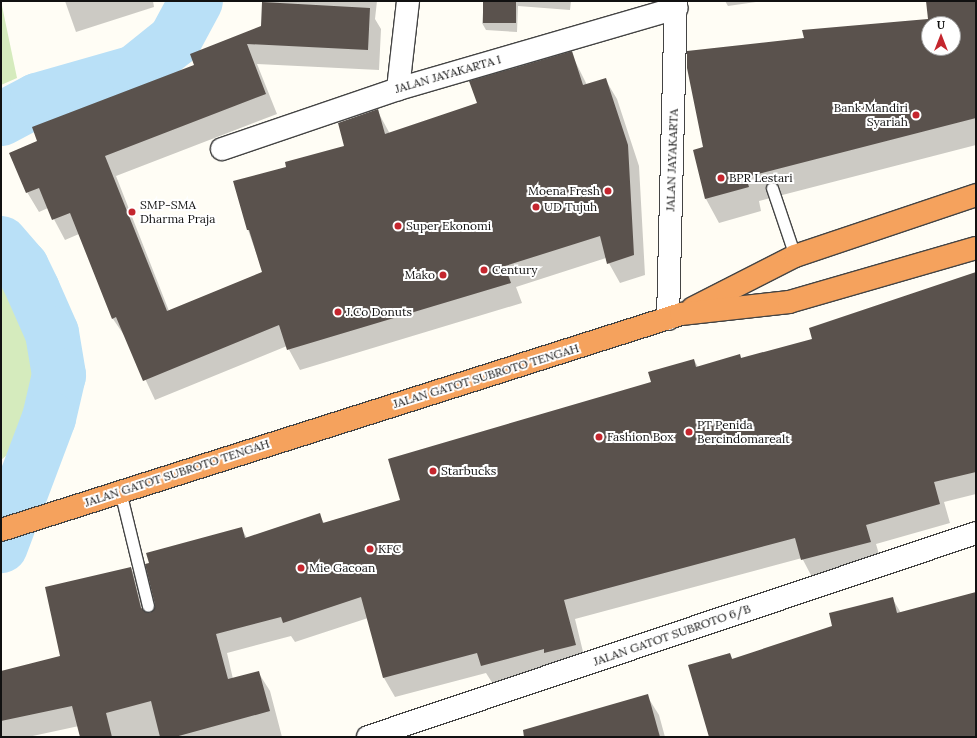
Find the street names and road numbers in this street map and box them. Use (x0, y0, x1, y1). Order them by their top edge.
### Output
street label: JALAN JAYAKARTA I (393, 52, 503, 96)
street label: JALAN JAYAKARTA (663, 108, 681, 212)
street label: JALAN GATOT SUBROTO TENGAH (391, 341, 581, 411)
street label: JALAN GATOT SUBROTO TENGAH (83, 436, 271, 510)
street label: JALAN GATOT SUBROTO 6/B (591, 601, 753, 669)

